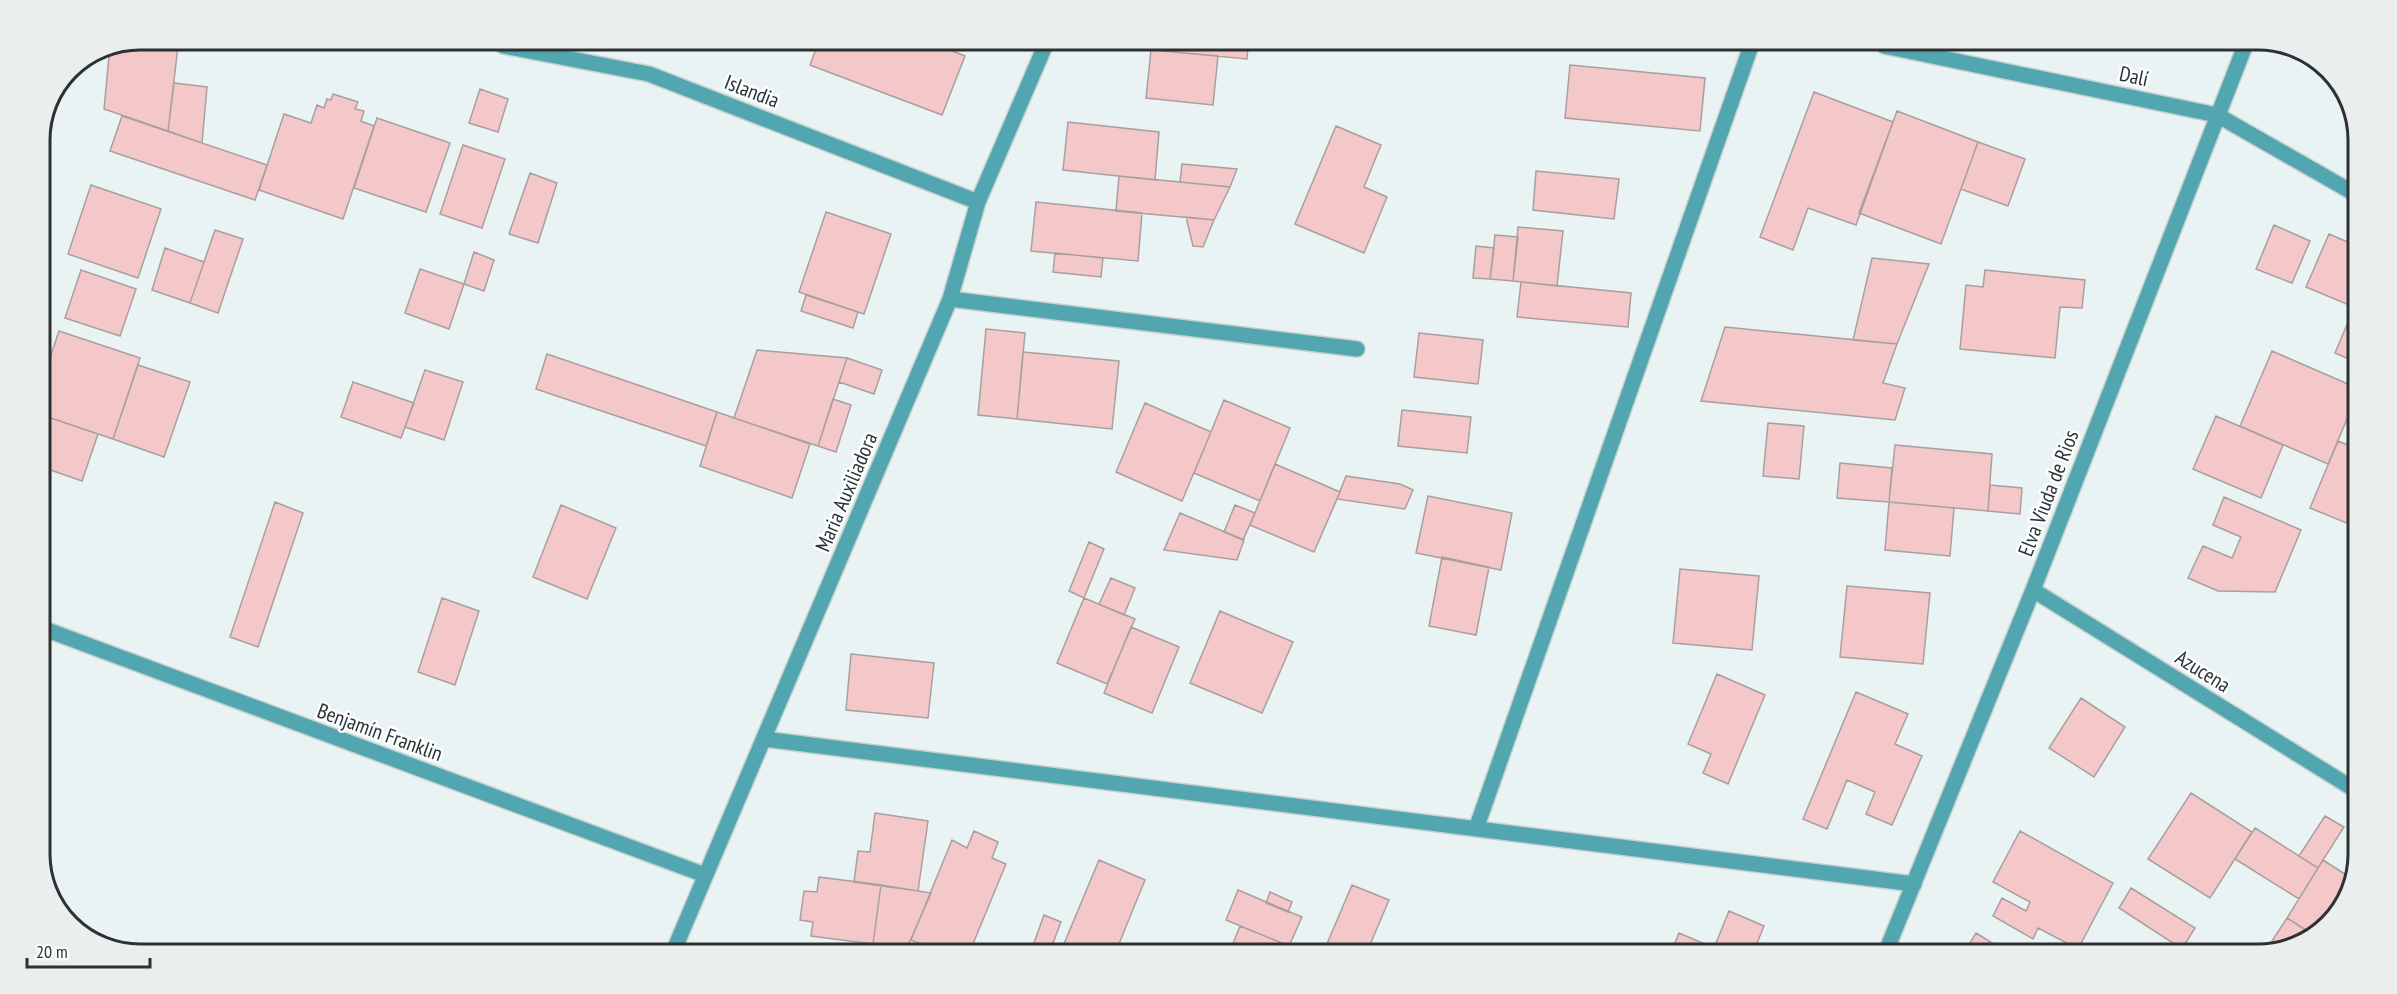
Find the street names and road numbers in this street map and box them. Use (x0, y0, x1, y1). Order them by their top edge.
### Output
street label: Dalí (2117, 60, 2151, 92)
street label: Islandia (721, 68, 783, 114)
street label: Elva Viuda de Rios (2012, 426, 2084, 560)
street label: Maria Auxiliadora (809, 428, 883, 556)
street label: Azucena (2171, 644, 2235, 698)
street label: Benjamín Franklin (314, 697, 446, 767)

